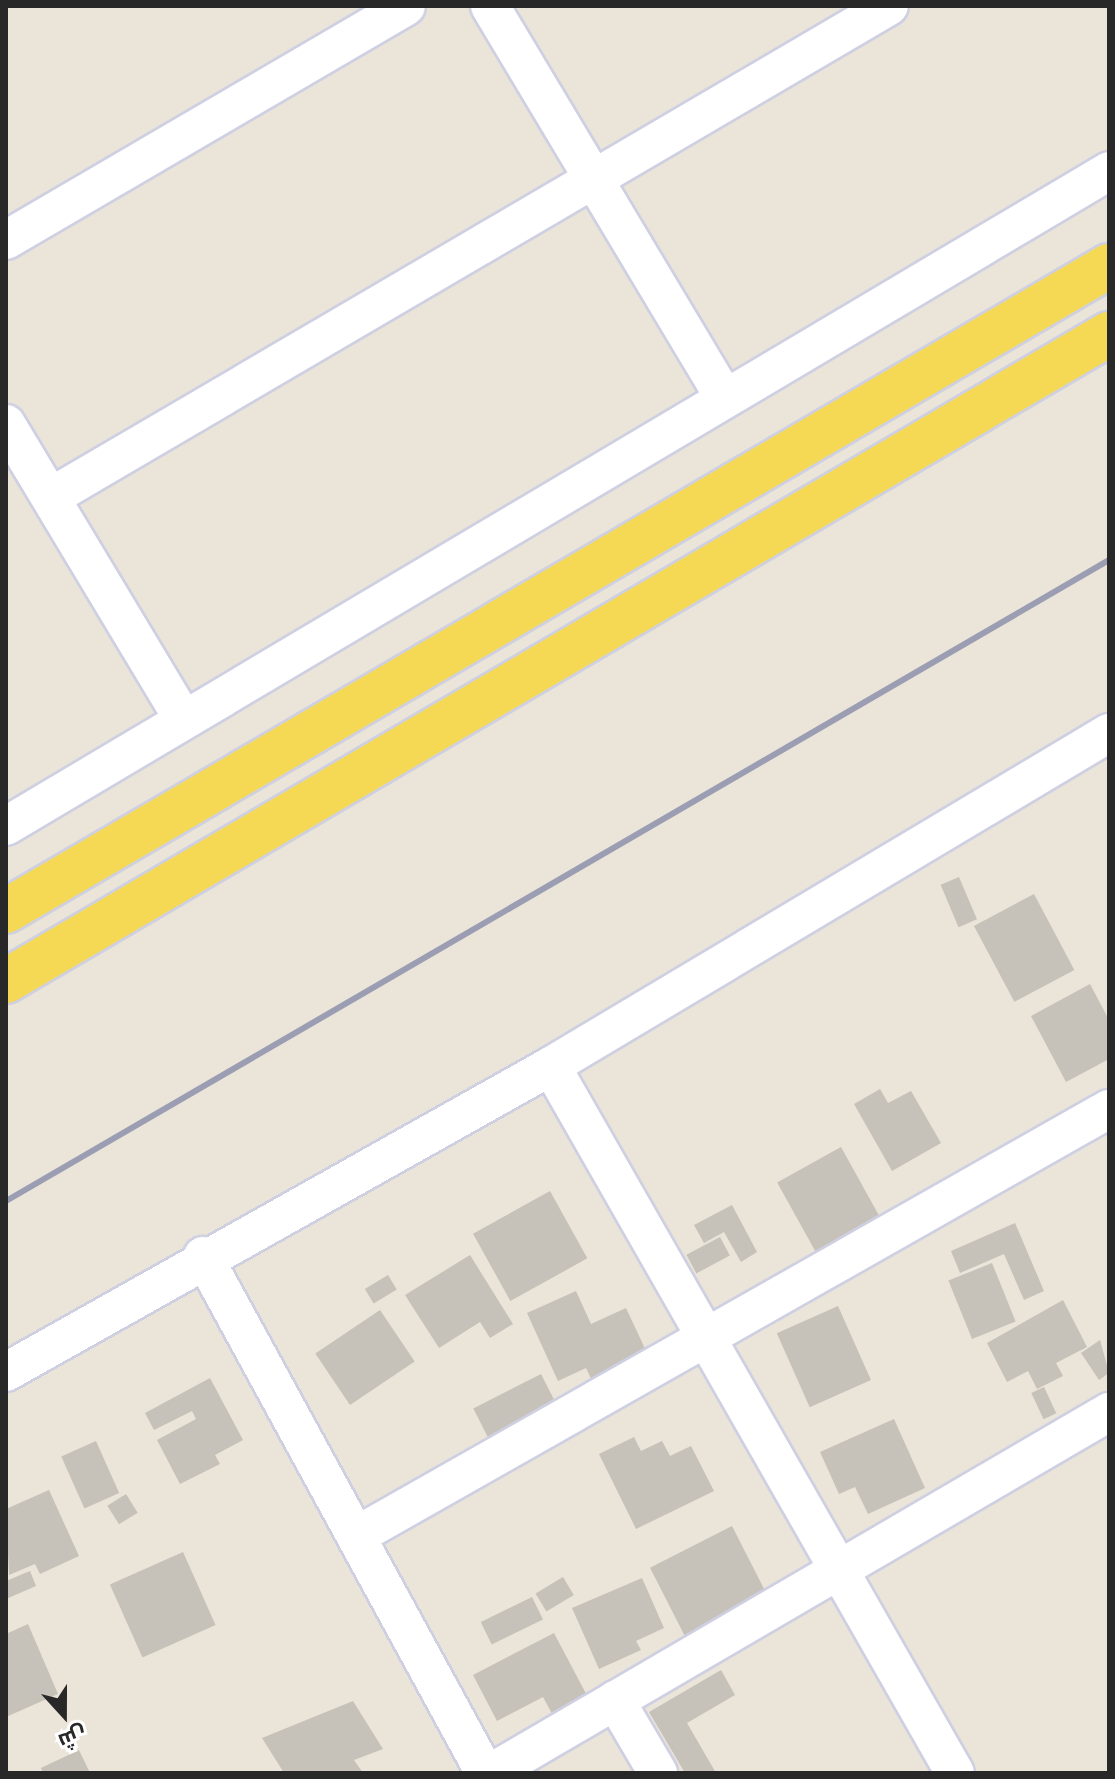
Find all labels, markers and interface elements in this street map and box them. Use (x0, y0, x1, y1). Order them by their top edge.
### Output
north arrow (24, 1675, 104, 1755)
text: ش (54, 1718, 92, 1757)

